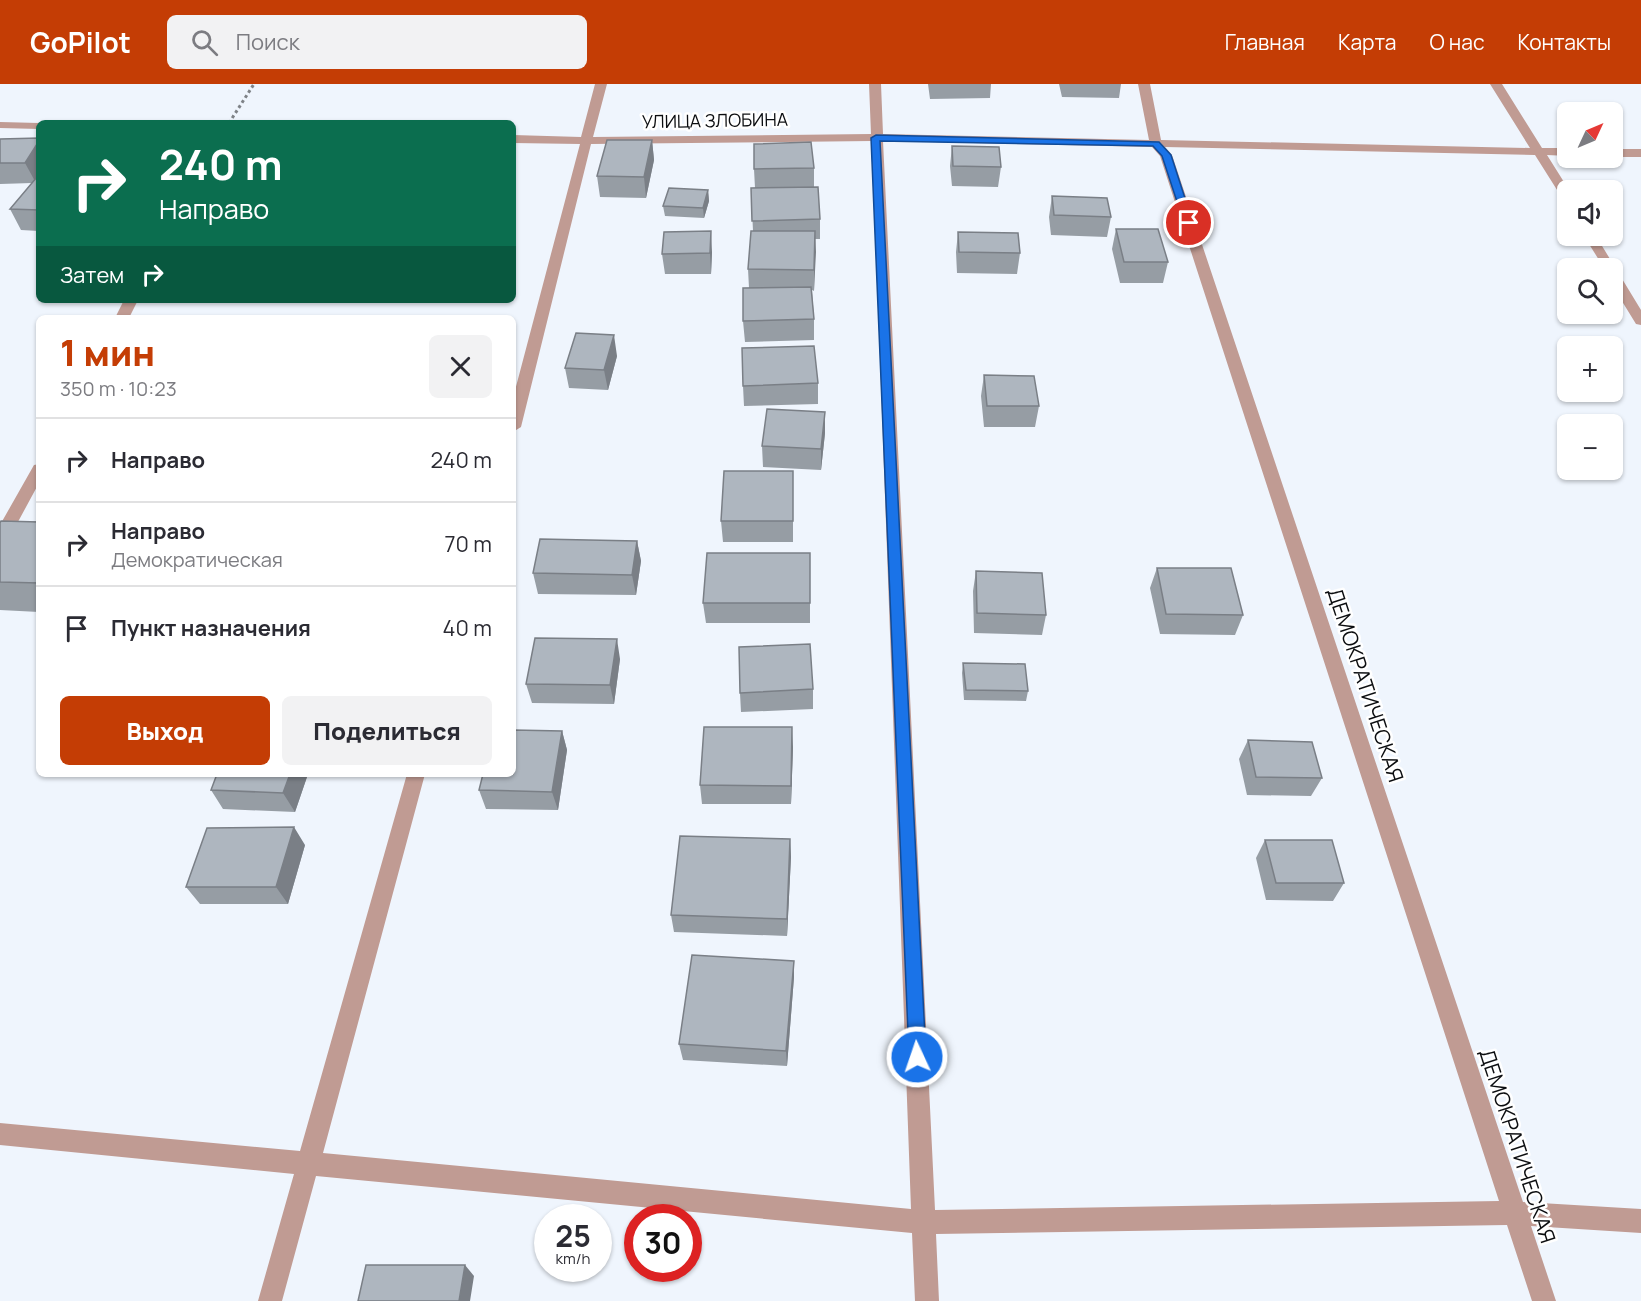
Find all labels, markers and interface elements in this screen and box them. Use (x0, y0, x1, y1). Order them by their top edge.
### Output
search box (167, 15, 587, 69)
text: GoPilot (30, 23, 131, 61)
icon: search (188, 26, 221, 59)
text: Поиск (236, 27, 300, 57)
text: Главная (1225, 28, 1305, 56)
text: Карта (1338, 28, 1396, 56)
text: О нас (1429, 28, 1485, 56)
text: Контакты (1518, 28, 1611, 56)
north arrow (1557, 102, 1623, 168)
map controls (1557, 102, 1623, 480)
street label: УЛИЦА ЗЛОБИНА (642, 107, 789, 133)
text: 240 m (159, 135, 283, 193)
icon: right (60, 144, 138, 222)
button: sound (1557, 180, 1623, 246)
text: Направо (159, 190, 269, 227)
pin (1163, 197, 1214, 248)
icon: arrive (1172, 206, 1205, 239)
icon: right (136, 258, 169, 291)
button: search (1557, 258, 1623, 324)
text: Затем (60, 260, 124, 290)
text: 1 мин (60, 328, 155, 377)
button: close (429, 335, 492, 398)
button: + (1557, 336, 1623, 402)
text: 350 m · 10:23 (60, 375, 177, 402)
button: − (1557, 414, 1623, 480)
icon: right (60, 444, 93, 477)
text: Направо (111, 445, 205, 475)
text: 240 m (430, 445, 492, 475)
text: Направо (111, 516, 205, 546)
icon: right (60, 528, 93, 561)
text: 70 m (444, 529, 492, 559)
text: Демократическая (111, 546, 283, 573)
street label: ДЕМОКРАТИЧЕСКАЯ (1321, 584, 1411, 786)
icon: arrive (60, 612, 93, 645)
text: Пункт назначения (111, 613, 311, 643)
text: 40 m (443, 613, 492, 643)
button: Выход (60, 696, 270, 765)
button: Поделиться (282, 696, 492, 765)
position arrow (885, 1025, 949, 1089)
street label: ДЕМОКРАТИЧЕСКАЯ (1473, 1045, 1563, 1247)
speed limit sign: 30 (624, 1204, 702, 1282)
text: 25 (555, 1215, 591, 1256)
text: km/h (556, 1248, 590, 1269)

